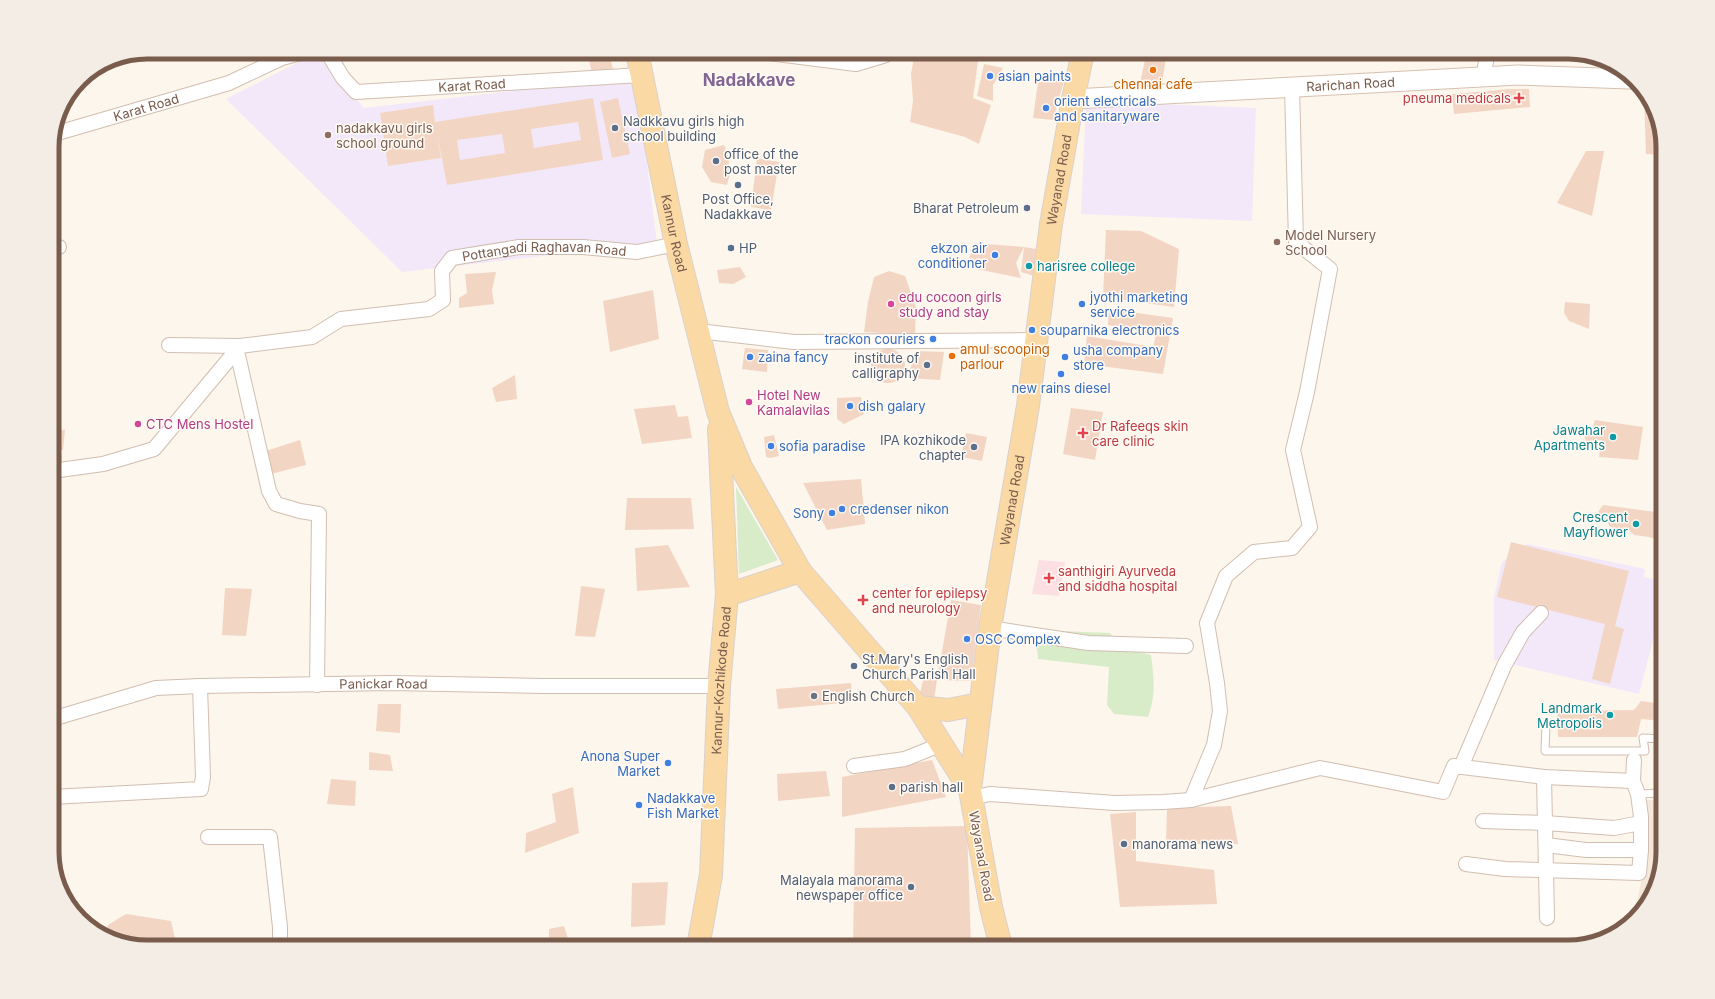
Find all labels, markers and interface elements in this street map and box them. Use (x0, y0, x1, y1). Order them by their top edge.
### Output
marker: chennai cafe (1148, 65, 1158, 75)
place label: asian paints (998, 68, 1071, 84)
district label: Nadakkave (703, 70, 795, 90)
marker: asian paints (985, 71, 995, 81)
street label: Rarichan Road (1306, 74, 1395, 94)
street label: Karat Road (438, 75, 506, 95)
place label: chennai cafe (1113, 76, 1193, 92)
street label: Karat Road (111, 90, 181, 124)
place label: pneuma medicals (1403, 90, 1511, 106)
place label: orient electricals and sanitaryware (1054, 93, 1160, 124)
marker: pneuma medicals (1514, 93, 1524, 103)
marker: orient electricals and sanitaryware (1041, 103, 1051, 113)
place label: Nadkkavu girls high school building (623, 113, 744, 144)
place label: nadakkavu girls school ground (336, 120, 433, 151)
marker: Nadkkavu girls high school building (610, 123, 620, 133)
marker: nadakkavu girls school ground (323, 130, 333, 140)
street label: Wayanad Road (1043, 133, 1075, 226)
place label: office of the post master (724, 146, 799, 177)
marker: office of the post master (711, 156, 721, 166)
marker: Post Office, Nadakkave (733, 180, 743, 190)
place label: Post Office, Nadakkave (702, 191, 774, 222)
street label: Kannur Road (658, 193, 691, 274)
place label: Bharat Petroleum (913, 200, 1019, 216)
marker: Bharat Petroleum (1022, 203, 1032, 213)
place label: Model Nursery School (1285, 227, 1376, 258)
marker: Model Nursery School (1272, 237, 1282, 247)
street label: Pottangadi Raghavan Road (461, 239, 627, 264)
place label: HP (739, 240, 757, 256)
place label: ekzon air conditioner (918, 240, 987, 271)
marker: HP (726, 243, 736, 253)
marker: ekzon air conditioner (990, 250, 1000, 260)
place label: harisree college (1037, 258, 1135, 274)
marker: harisree college (1024, 261, 1034, 271)
place label: edu cocoon girls study and stay (899, 289, 1002, 320)
place label: jyothi marketing service (1089, 289, 1188, 320)
marker: edu cocoon girls study and stay (886, 299, 896, 309)
marker: jyothi marketing service (1077, 299, 1087, 309)
place label: souparnika electronics (1040, 322, 1179, 338)
marker: souparnika electronics (1027, 325, 1037, 335)
place label: trackon couriers (825, 331, 925, 347)
marker: trackon couriers (928, 334, 938, 344)
place label: amul scooping parlour (960, 341, 1050, 372)
place label: usha company store (1073, 342, 1163, 373)
place label: zaina fancy (758, 349, 828, 365)
place label: institute of calligraphy (852, 350, 919, 381)
marker: amul scooping parlour (947, 351, 957, 361)
marker: zaina fancy (745, 352, 755, 362)
marker: usha company store (1060, 352, 1070, 362)
marker: institute of calligraphy (922, 360, 932, 370)
marker: new rains diesel (1056, 369, 1066, 379)
place label: new rains diesel (1011, 380, 1111, 396)
place label: Hotel New Kamalavilas (757, 387, 830, 418)
marker: Hotel New Kamalavilas (744, 397, 754, 407)
place label: dish galary (858, 398, 925, 414)
marker: dish galary (845, 401, 855, 411)
place label: CTC Mens Hostel (146, 416, 253, 432)
place label: Dr Rafeeqs skin care clinic (1092, 418, 1188, 449)
marker: CTC Mens Hostel (133, 419, 143, 429)
place label: Jawahar Apartments (1534, 422, 1605, 453)
marker: Dr Rafeeqs skin care clinic (1077, 427, 1089, 439)
place label: IPA kozhikode chapter (880, 432, 966, 463)
marker: Jawahar Apartments (1608, 432, 1618, 442)
place label: sofia paradise (779, 438, 866, 454)
marker: sofia paradise (766, 441, 776, 451)
marker: IPA kozhikode chapter (969, 442, 979, 452)
street label: Wayanad Road (996, 454, 1028, 547)
place label: credenser nikon (850, 501, 949, 517)
marker: credenser nikon (837, 504, 847, 514)
place label: Sony (793, 505, 824, 521)
marker: Sony (827, 508, 837, 518)
place label: Crescent Mayflower (1563, 509, 1628, 540)
marker: Crescent Mayflower (1631, 519, 1641, 529)
place label: santhigiri Ayurveda and siddha hospital (1058, 563, 1177, 594)
marker: santhigiri Ayurveda and siddha hospital (1043, 572, 1055, 584)
place label: center for epilepsy and neurology (872, 585, 987, 616)
marker: center for epilepsy and neurology (857, 594, 869, 606)
street label: Kannur-Kozhikode Road (708, 606, 734, 755)
place label: OSC Complex (975, 631, 1061, 647)
marker: OSC Complex (962, 634, 972, 644)
place label: St.Mary's English Church Parish Hall (862, 651, 976, 682)
marker: St.Mary's English Church Parish Hall (849, 661, 859, 671)
street label: Panickar Road (339, 675, 428, 692)
place label: English Church (822, 688, 915, 704)
marker: English Church (809, 691, 819, 701)
place label: Landmark Metropolis (1537, 700, 1602, 731)
marker: Landmark Metropolis (1605, 710, 1615, 720)
place label: Anona Super Market (580, 748, 660, 779)
marker: Anona Super Market (663, 758, 673, 768)
place label: parish hall (900, 779, 963, 795)
marker: parish hall (887, 782, 897, 792)
place label: Nadakkave Fish Market (647, 790, 719, 821)
marker: Nadakkave Fish Market (634, 800, 644, 810)
street label: Wayanad Road (966, 809, 998, 903)
place label: manorama news (1132, 836, 1233, 852)
marker: manorama news (1119, 839, 1129, 849)
place label: Malayala manorama newspaper office (780, 872, 903, 903)
marker: Malayala manorama newspaper office (906, 882, 916, 892)

